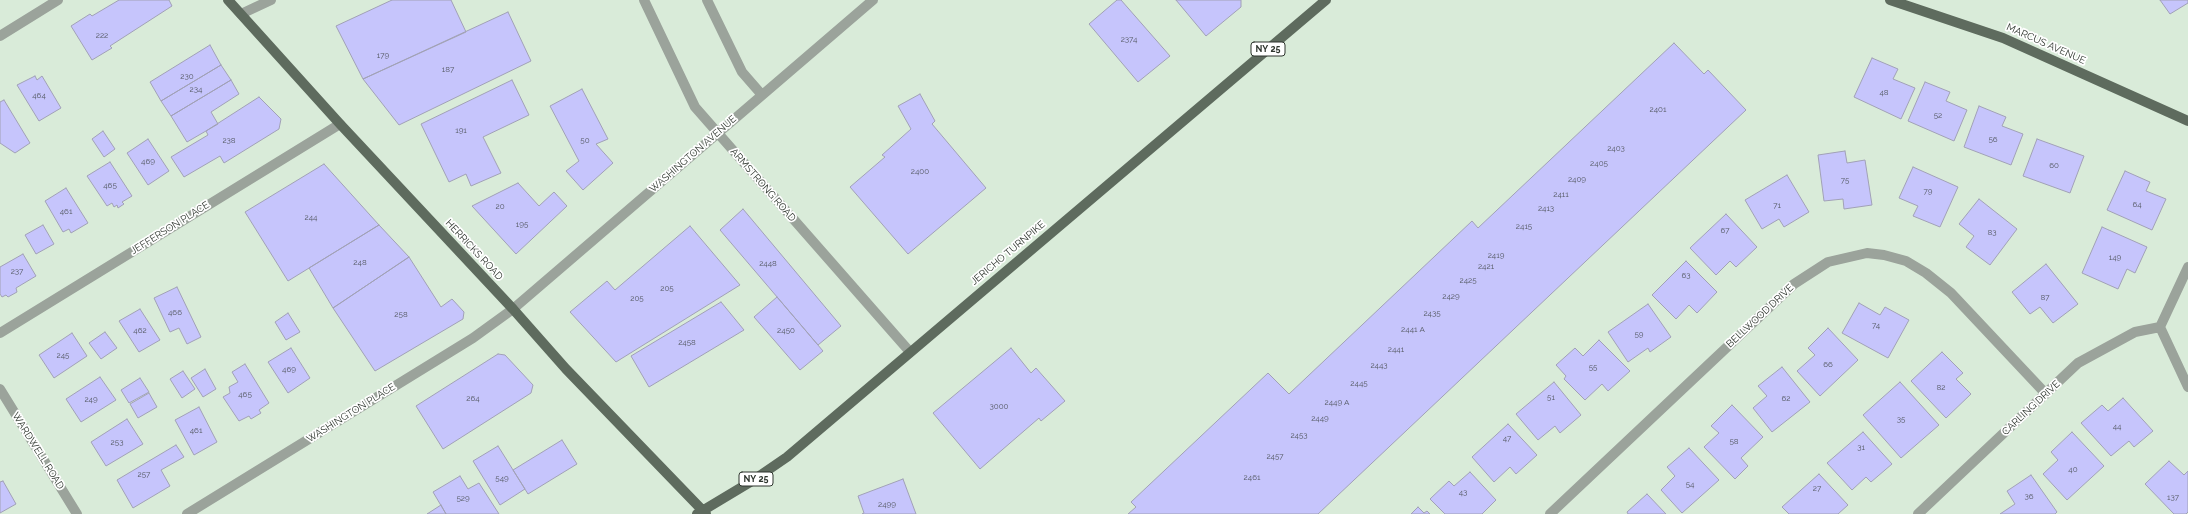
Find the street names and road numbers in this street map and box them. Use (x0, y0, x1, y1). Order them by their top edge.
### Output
street label: MARCUS AVENUE (2005, 21, 2087, 67)
road number: NY 25 (1251, 42, 1285, 56)
street label: WASHINGTON AVENUE (647, 113, 739, 195)
street label: ARMSTRONG ROAD (728, 146, 798, 224)
street label: JEFFERSON PLACE (128, 199, 212, 257)
street label: HERRICKS ROAD (443, 217, 505, 283)
street label: JERICHO TURNPIKE (968, 218, 1048, 288)
street label: BELLWOOD DRIVE (1724, 282, 1796, 350)
street label: CARLING DRIVE (2000, 378, 2062, 438)
street label: WASHINGTON PLACE (304, 381, 398, 445)
street label: WARDWELL ROAD (9, 410, 67, 492)
road number: NY 25 (739, 472, 773, 486)

